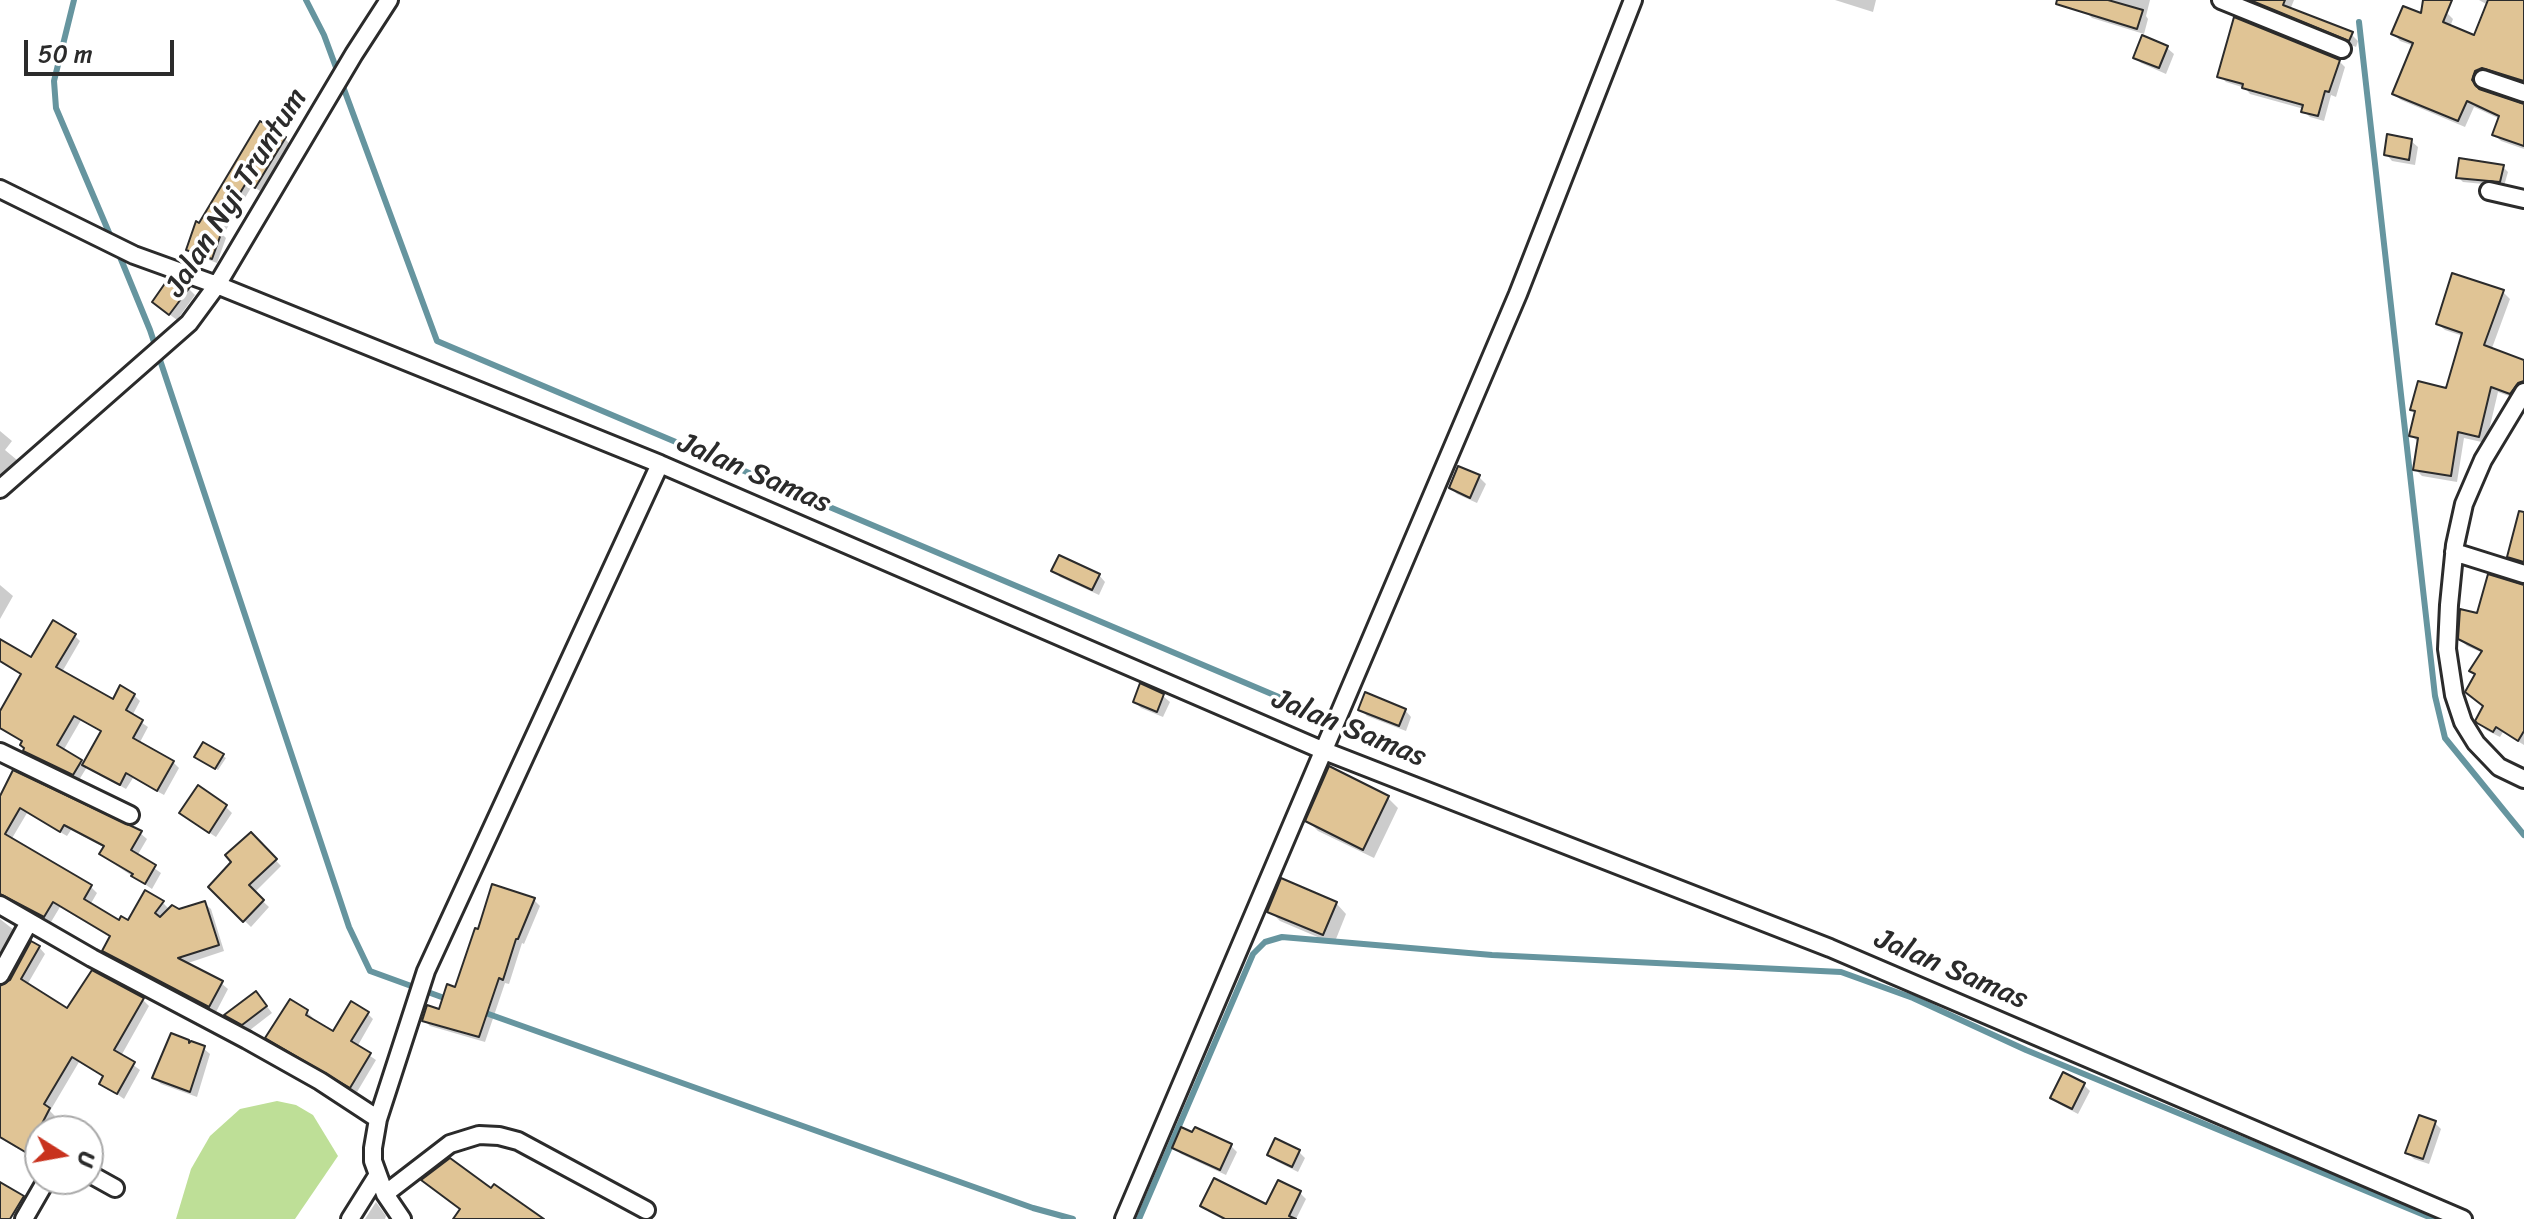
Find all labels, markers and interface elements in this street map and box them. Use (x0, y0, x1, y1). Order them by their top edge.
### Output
scale bar (28, 24, 178, 74)
text: 50 m (38, 33, 93, 75)
street label: Jalan Nyi Truntum (158, 82, 316, 304)
street label: Jalan Samas (672, 426, 836, 522)
street label: Jalan Samas (1267, 682, 1431, 776)
street label: Jalan Samas (1869, 922, 2033, 1018)
north arrow (24, 1115, 104, 1195)
text: U (66, 1148, 107, 1170)

